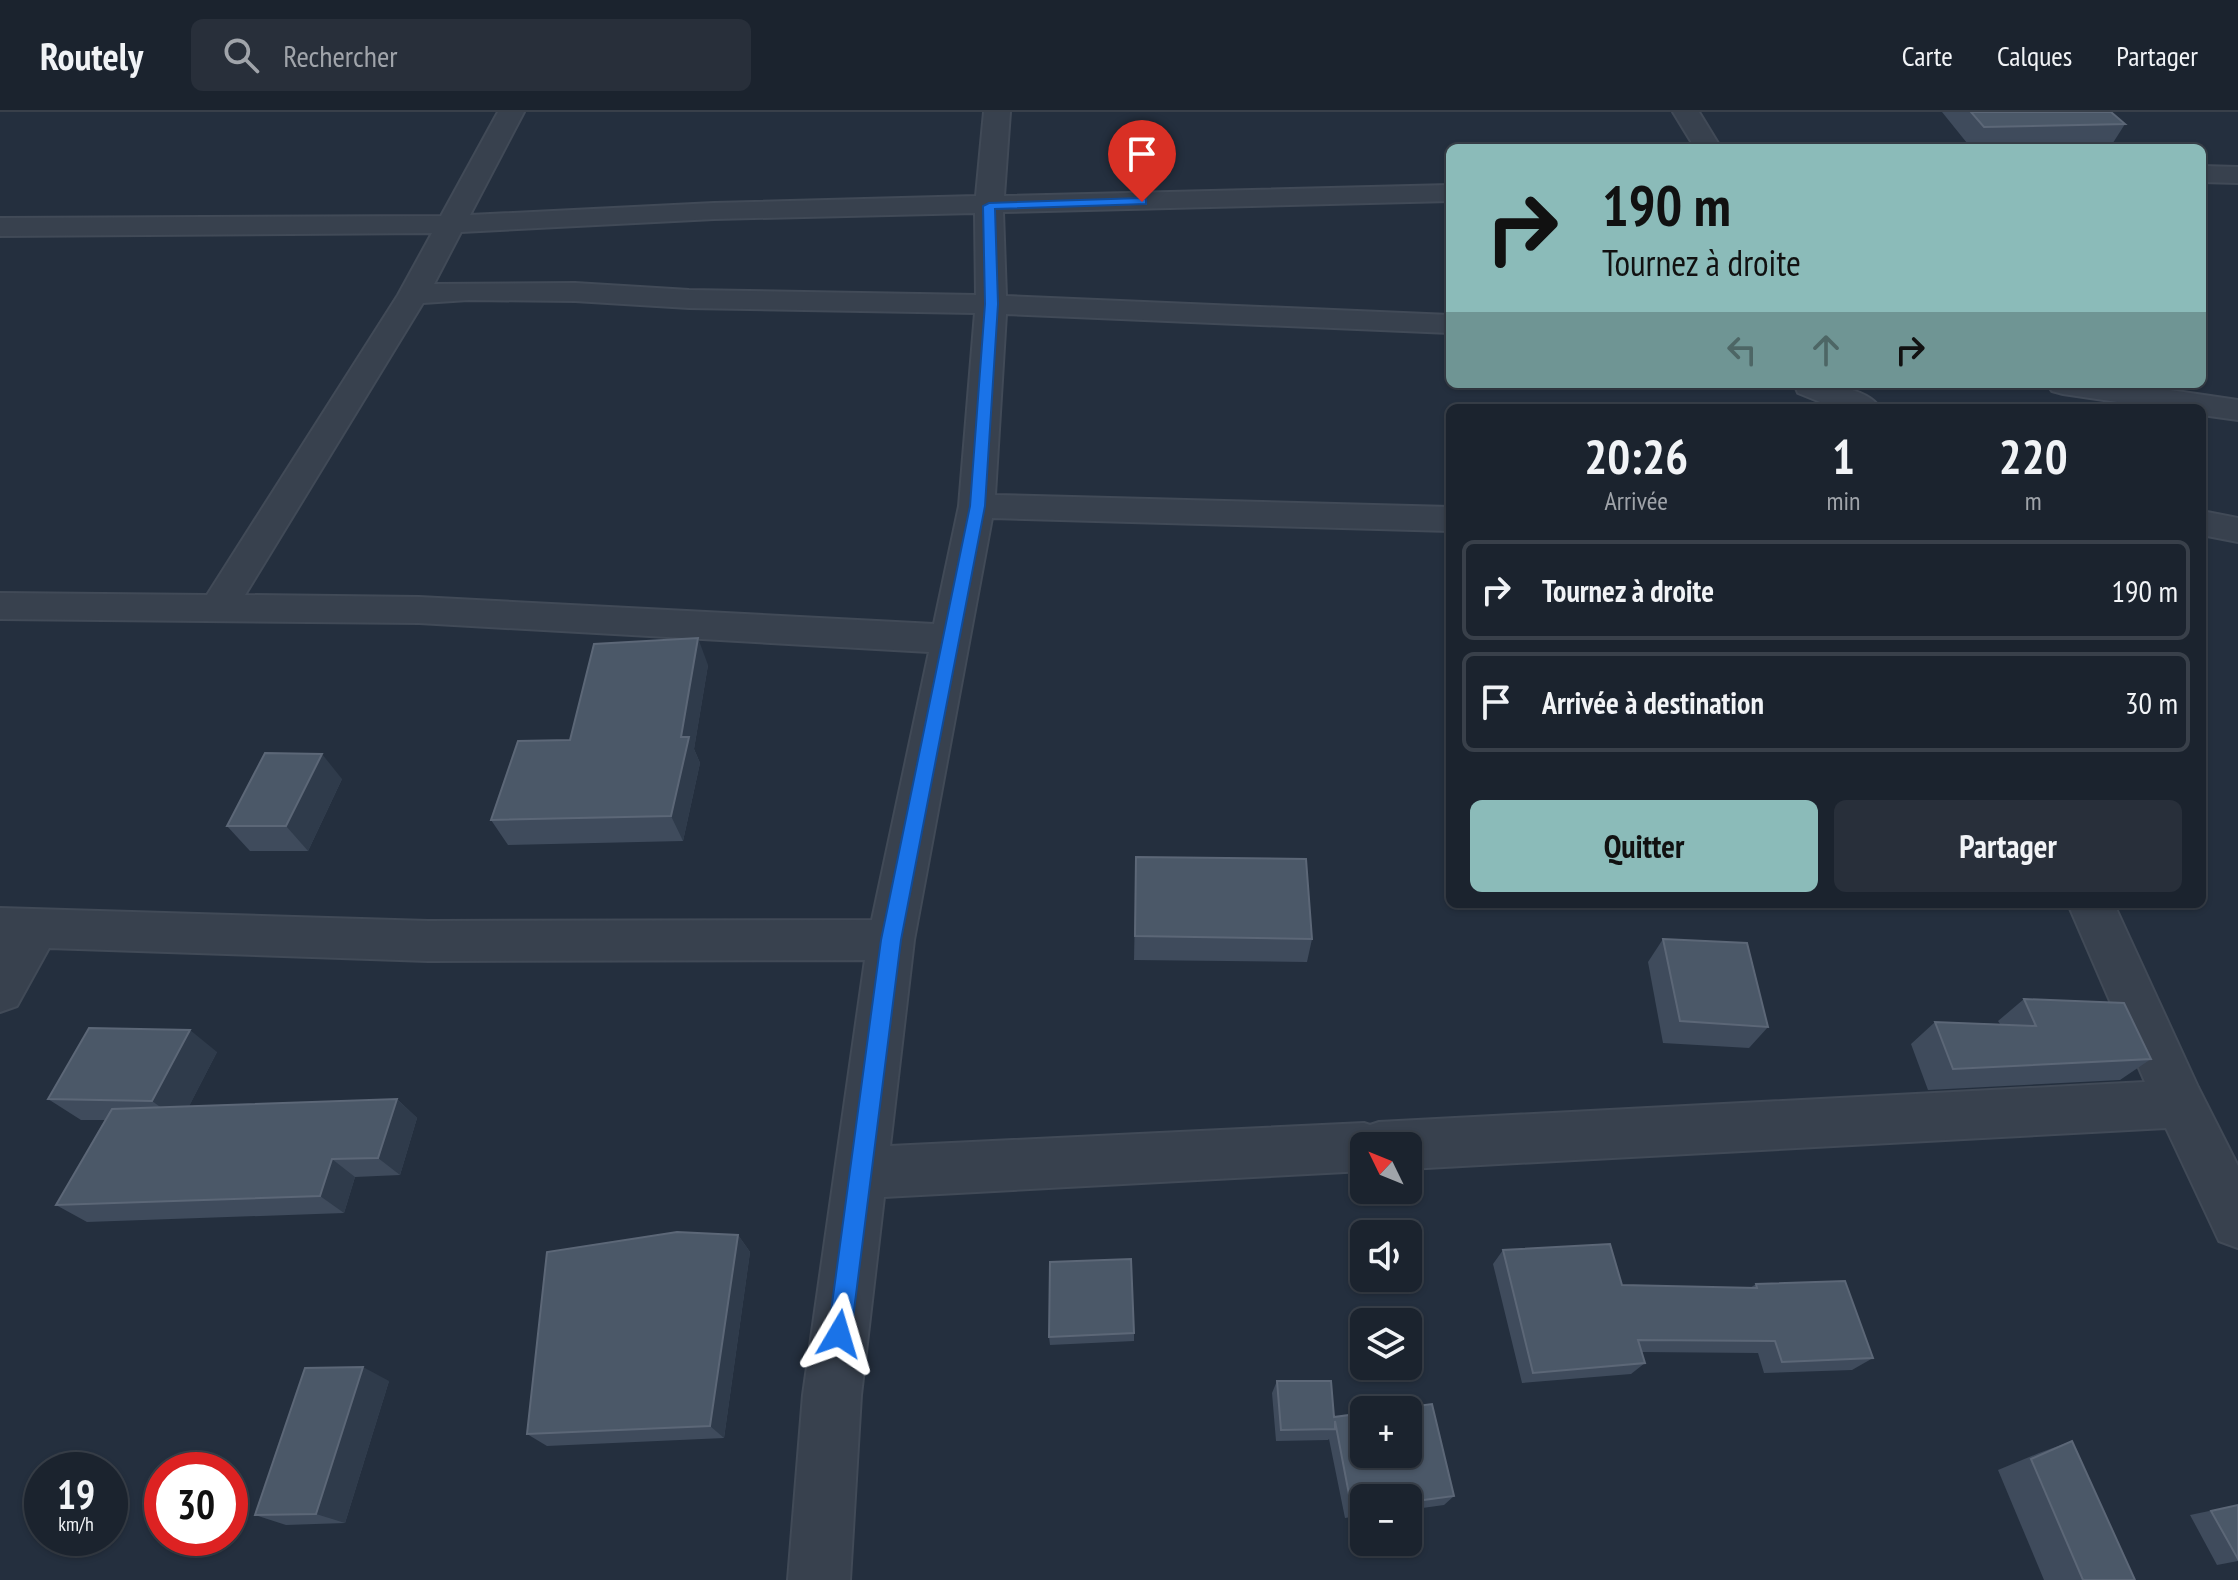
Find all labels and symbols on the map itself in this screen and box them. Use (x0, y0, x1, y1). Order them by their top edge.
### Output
pin (1108, 120, 1176, 202)
north arrow (1350, 1132, 1422, 1204)
position arrow (797, 1292, 881, 1376)
speed limit sign: 30 (144, 1452, 248, 1556)

